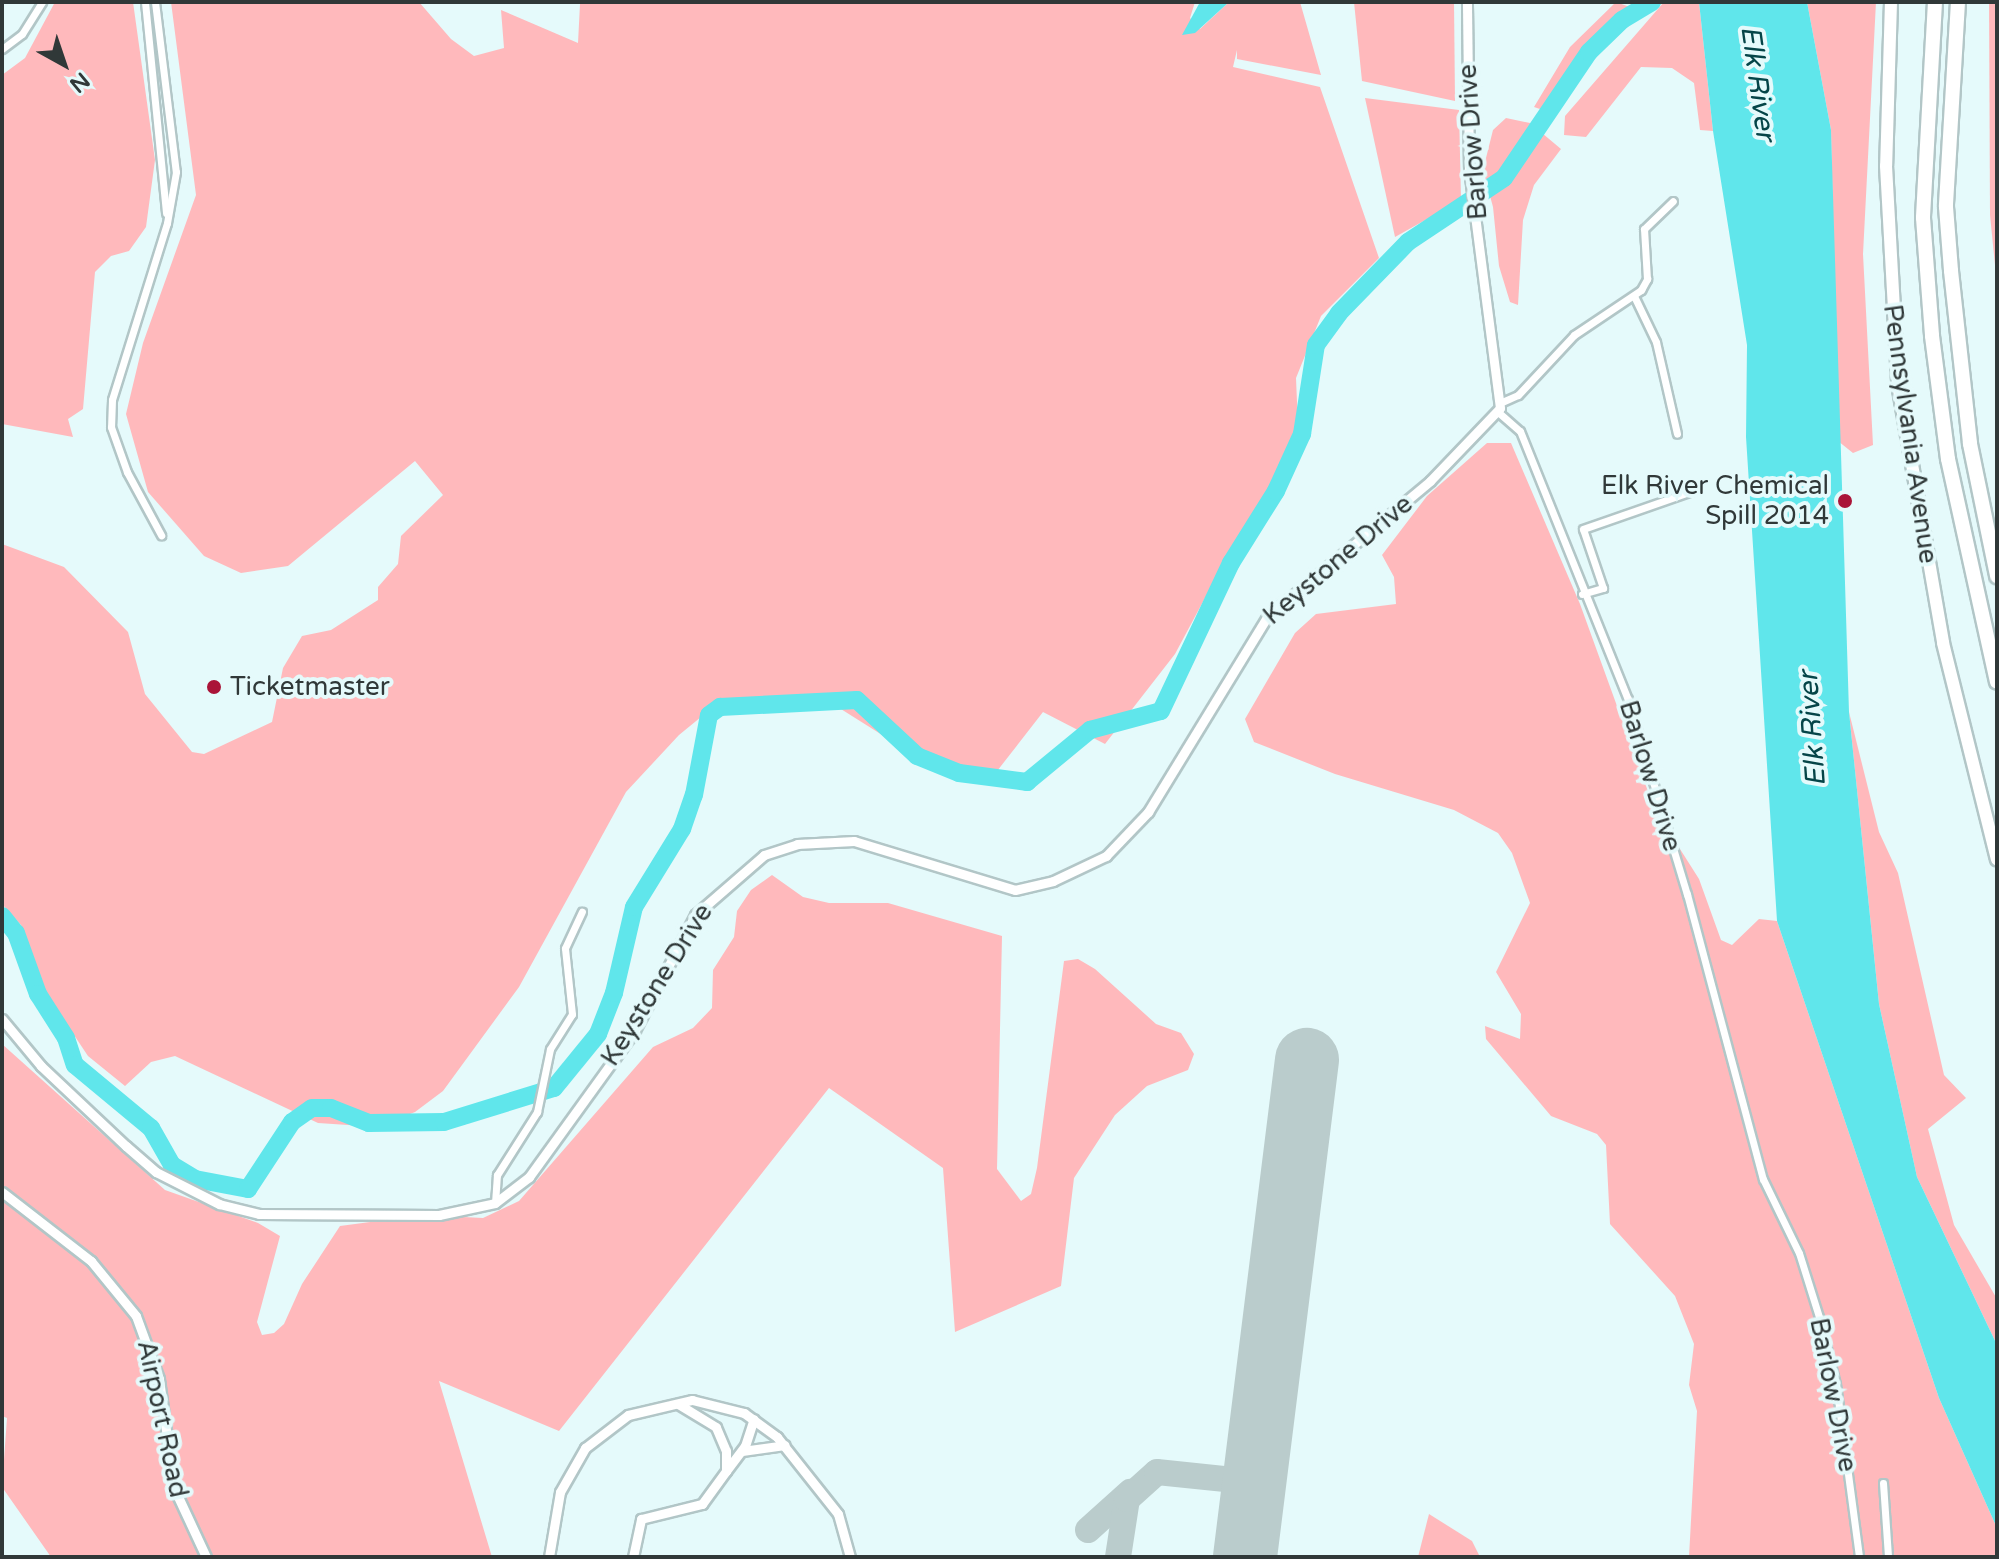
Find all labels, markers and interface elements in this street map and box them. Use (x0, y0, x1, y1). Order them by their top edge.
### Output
water label: Elk River (1733, 23, 1783, 143)
north arrow (24, 24, 104, 104)
street label: Barlow Drive (1452, 63, 1494, 221)
text: N (64, 67, 95, 98)
street label: Pennsylvania Avenue (1876, 302, 1944, 566)
place label: Elk River Chemical Spill 2014 (1601, 470, 1829, 532)
street label: Keystone Drive (1257, 489, 1419, 631)
marker: Elk River Chemical Spill 2014 (1836, 492, 1854, 510)
water label: Elk River (1791, 670, 1833, 788)
place label: Ticketmaster (230, 671, 390, 703)
marker: Ticketmaster (205, 678, 223, 696)
street label: Barlow Drive (1612, 697, 1688, 855)
street label: Keystone Drive (595, 898, 719, 1072)
street label: Barlow Drive (1803, 1315, 1863, 1475)
street label: Airport Road (130, 1338, 194, 1500)

